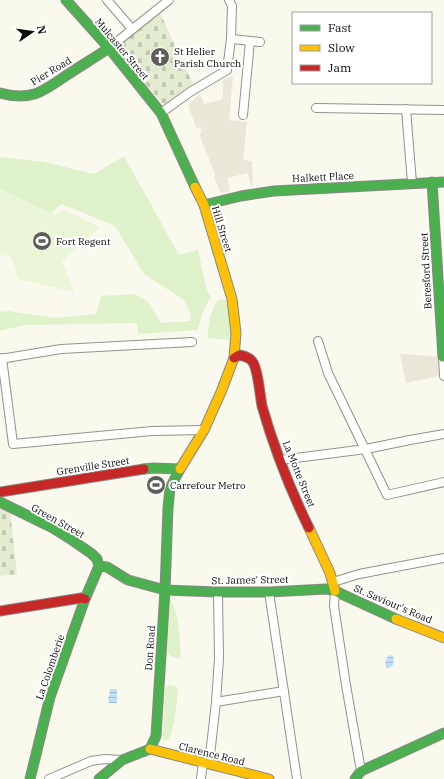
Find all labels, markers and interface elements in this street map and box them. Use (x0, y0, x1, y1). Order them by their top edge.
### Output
north arrow (12, 12, 52, 52)
legend (292, 12, 432, 84)
street label: Mulcaster Street (92, 15, 152, 83)
text: Fast (328, 20, 352, 35)
text: N (34, 24, 50, 36)
text: Slow (328, 40, 355, 55)
place label: St Helier Parish Church (174, 45, 241, 70)
church icon: St Helier Parish Church (149, 46, 171, 68)
street label: Pier Road (28, 54, 74, 88)
text: Jam (328, 60, 352, 75)
street label: Halkett Place (292, 169, 354, 185)
street label: Hill Street (209, 204, 235, 254)
sports icon: Fort Regent (31, 230, 53, 252)
street label: Beresford Street (417, 232, 434, 310)
place label: Fort Regent (56, 235, 111, 248)
street label: La Motte Street (280, 439, 318, 510)
street label: Grenville Street (56, 454, 131, 478)
sports icon: Carrefour Metro (145, 474, 167, 496)
place label: Carrefour Metro (170, 479, 246, 492)
street label: Green Street (29, 501, 87, 541)
street label: St. James' Street (211, 573, 289, 587)
street label: St. Saviour's Road (352, 582, 434, 626)
street label: Don Road (142, 625, 158, 671)
street label: La Colomberie (33, 633, 67, 701)
street label: Clarence Road (178, 739, 246, 769)

